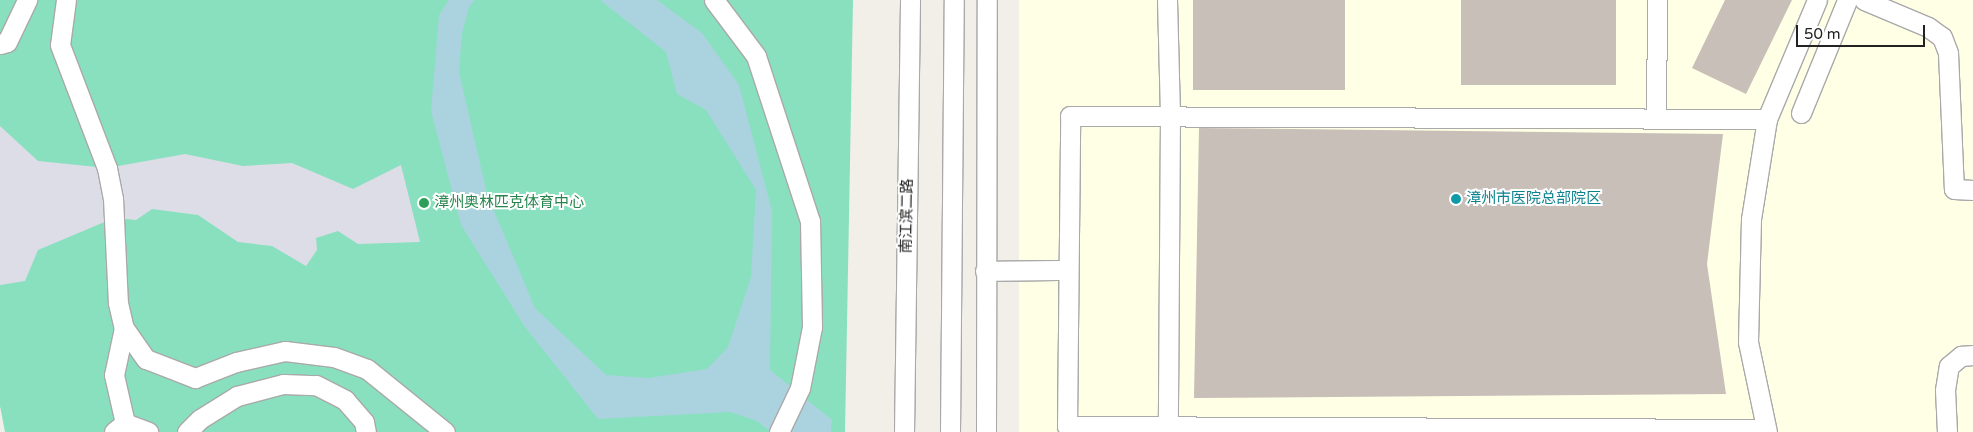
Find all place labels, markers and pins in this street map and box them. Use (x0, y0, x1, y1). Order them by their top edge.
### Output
place label: 漳州市医院总部院区 (1466, 190, 1601, 208)
marker: 漳州市医院总部院区 (1450, 193, 1462, 205)
place label: 漳州奥林匹克体育中心 (434, 194, 584, 212)
marker: 漳州奥林匹克体育中心 (418, 197, 430, 209)

